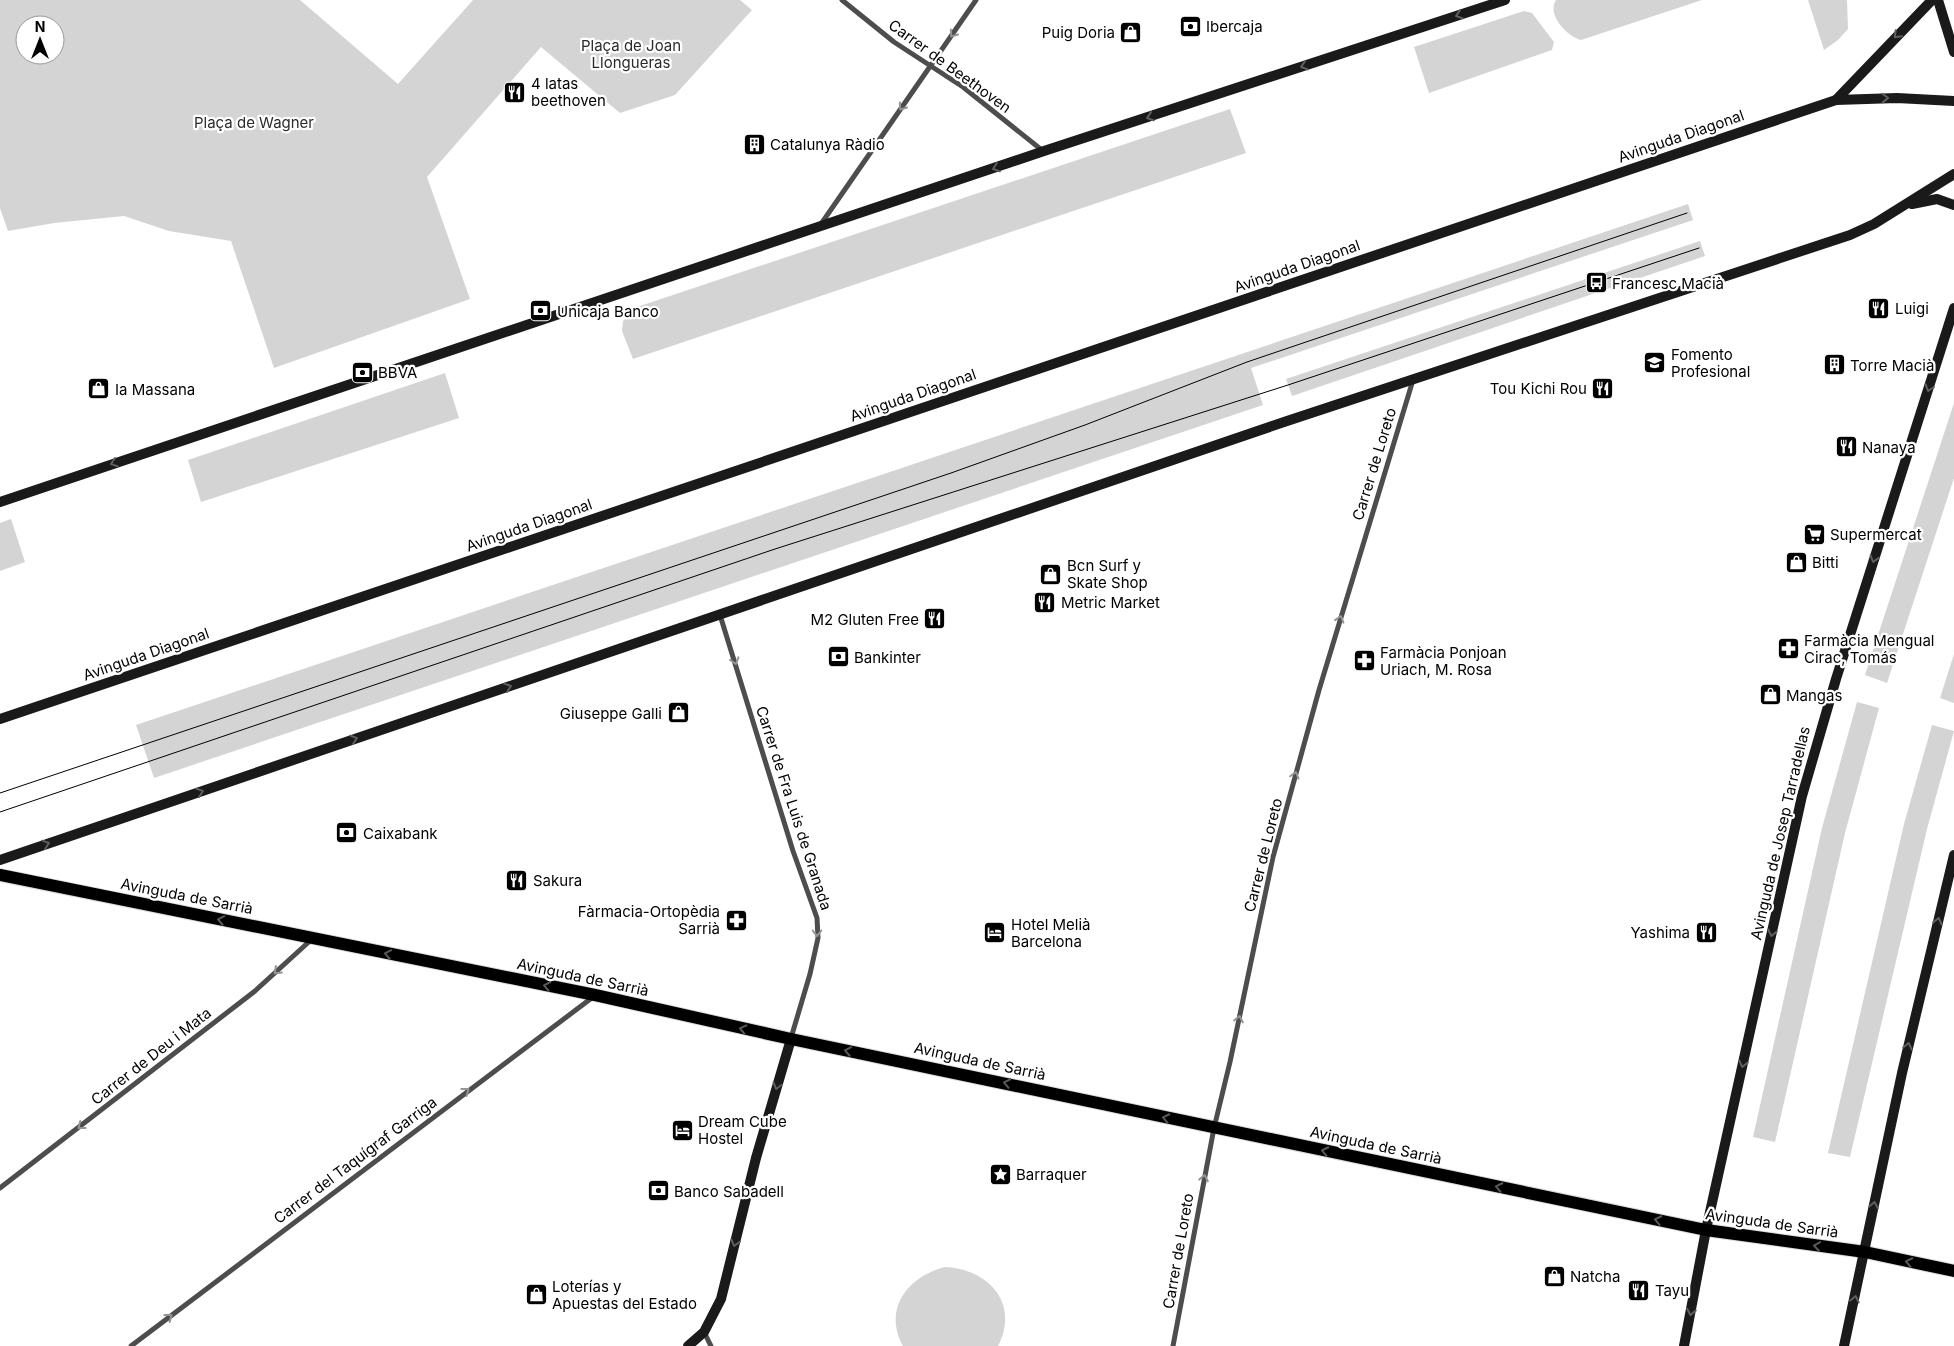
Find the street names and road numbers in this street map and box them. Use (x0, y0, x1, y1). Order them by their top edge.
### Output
street label: Carrer de Beethoven (885, 15, 1015, 117)
street label: Avinguda Diagonal (1615, 106, 1747, 166)
street label: Avinguda Diagonal (1231, 236, 1363, 296)
street label: Avinguda Diagonal (847, 365, 979, 425)
street label: Carrer de Loreto (1348, 405, 1400, 523)
street label: Avinguda Diagonal (463, 495, 595, 555)
street label: Avinguda Diagonal (80, 624, 212, 684)
street label: Carrer de Fra Luis de Granada (752, 704, 836, 912)
street label: Avinguda de Josep Tarradellas (1746, 724, 1814, 942)
street label: Carrer de Loreto (1240, 796, 1286, 914)
street label: Avinguda de Sarrià (119, 874, 255, 918)
street label: Avinguda de Sarrià (515, 954, 651, 1000)
street label: Carrer de Deu i Mata (87, 1003, 215, 1109)
street label: Avinguda de Sarrià (912, 1038, 1048, 1084)
street label: Carrer del Taquígraf Garriga (270, 1092, 440, 1228)
street label: Avinguda de Sarrià (1308, 1122, 1444, 1168)
street label: Carrer de Loreto (1159, 1192, 1197, 1310)
street label: Avinguda de Sarrià (1704, 1204, 1840, 1242)

